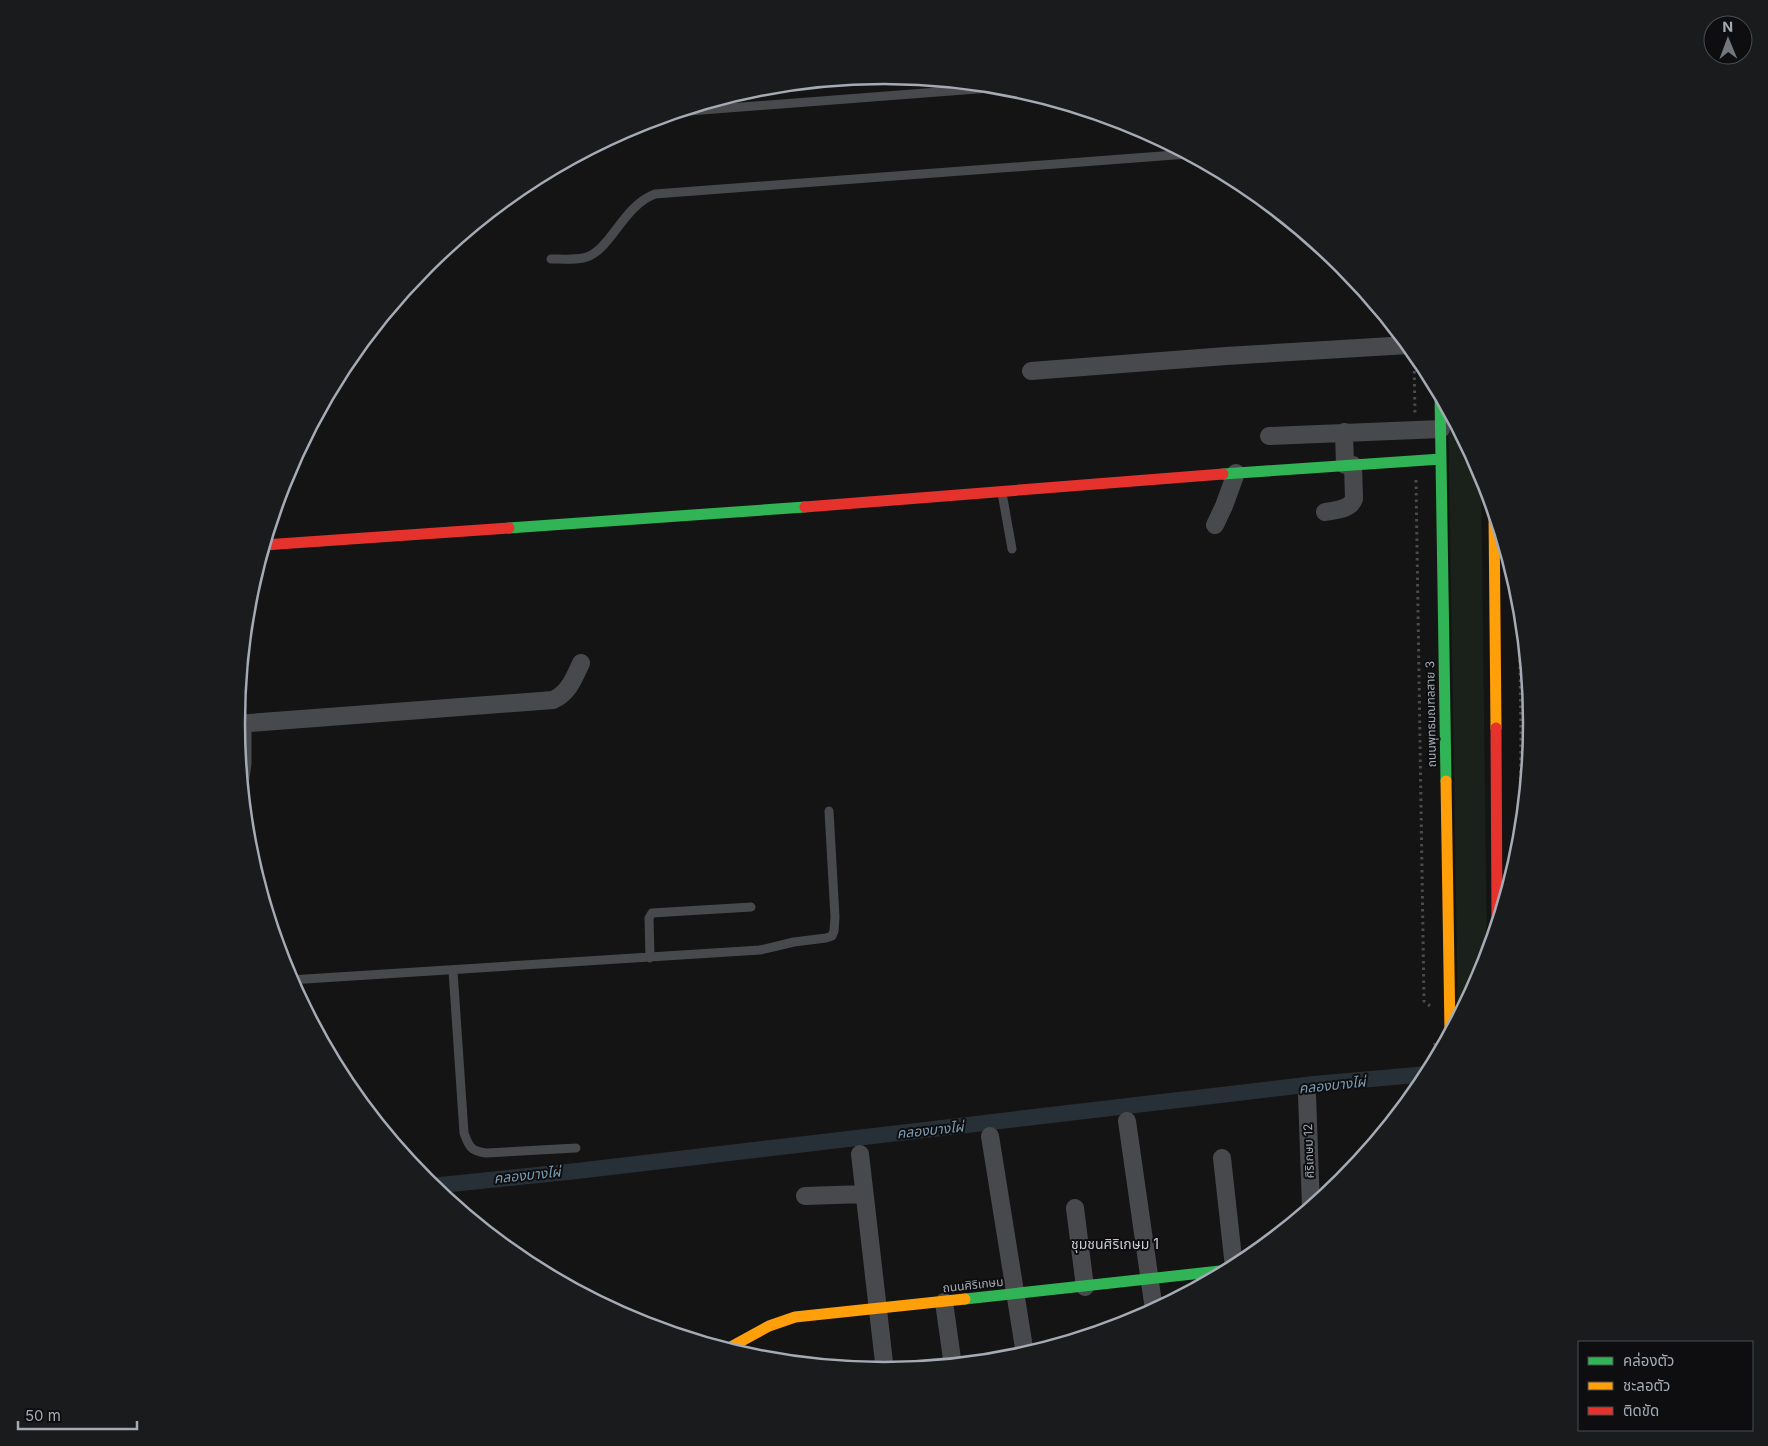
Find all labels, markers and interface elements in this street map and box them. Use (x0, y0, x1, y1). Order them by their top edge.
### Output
north arrow (1703, 15, 1753, 65)
text: N (1722, 18, 1733, 35)
street label: ถนนพุทธมณฑลสาย 3 (1422, 661, 1439, 767)
water label: คลองบางไผ่ (1298, 1072, 1368, 1096)
water label: คลองบางไผ่ (896, 1117, 966, 1141)
street label: ศิริเกษม 12 (1300, 1123, 1317, 1179)
water label: คลองบางไผ่ (493, 1162, 563, 1186)
district label: ชุมชนศิริเกษม 1 (1071, 1235, 1159, 1253)
street label: ถนนศิริเกษม (942, 1274, 1004, 1295)
legend (1578, 1341, 1753, 1431)
text: คล่องตัว (1623, 1351, 1674, 1370)
text: ชะลอตัว (1623, 1376, 1670, 1395)
scale bar (18, 1398, 136, 1430)
text: ติดขัด (1623, 1401, 1659, 1420)
text: 50 m (25, 1406, 61, 1425)

